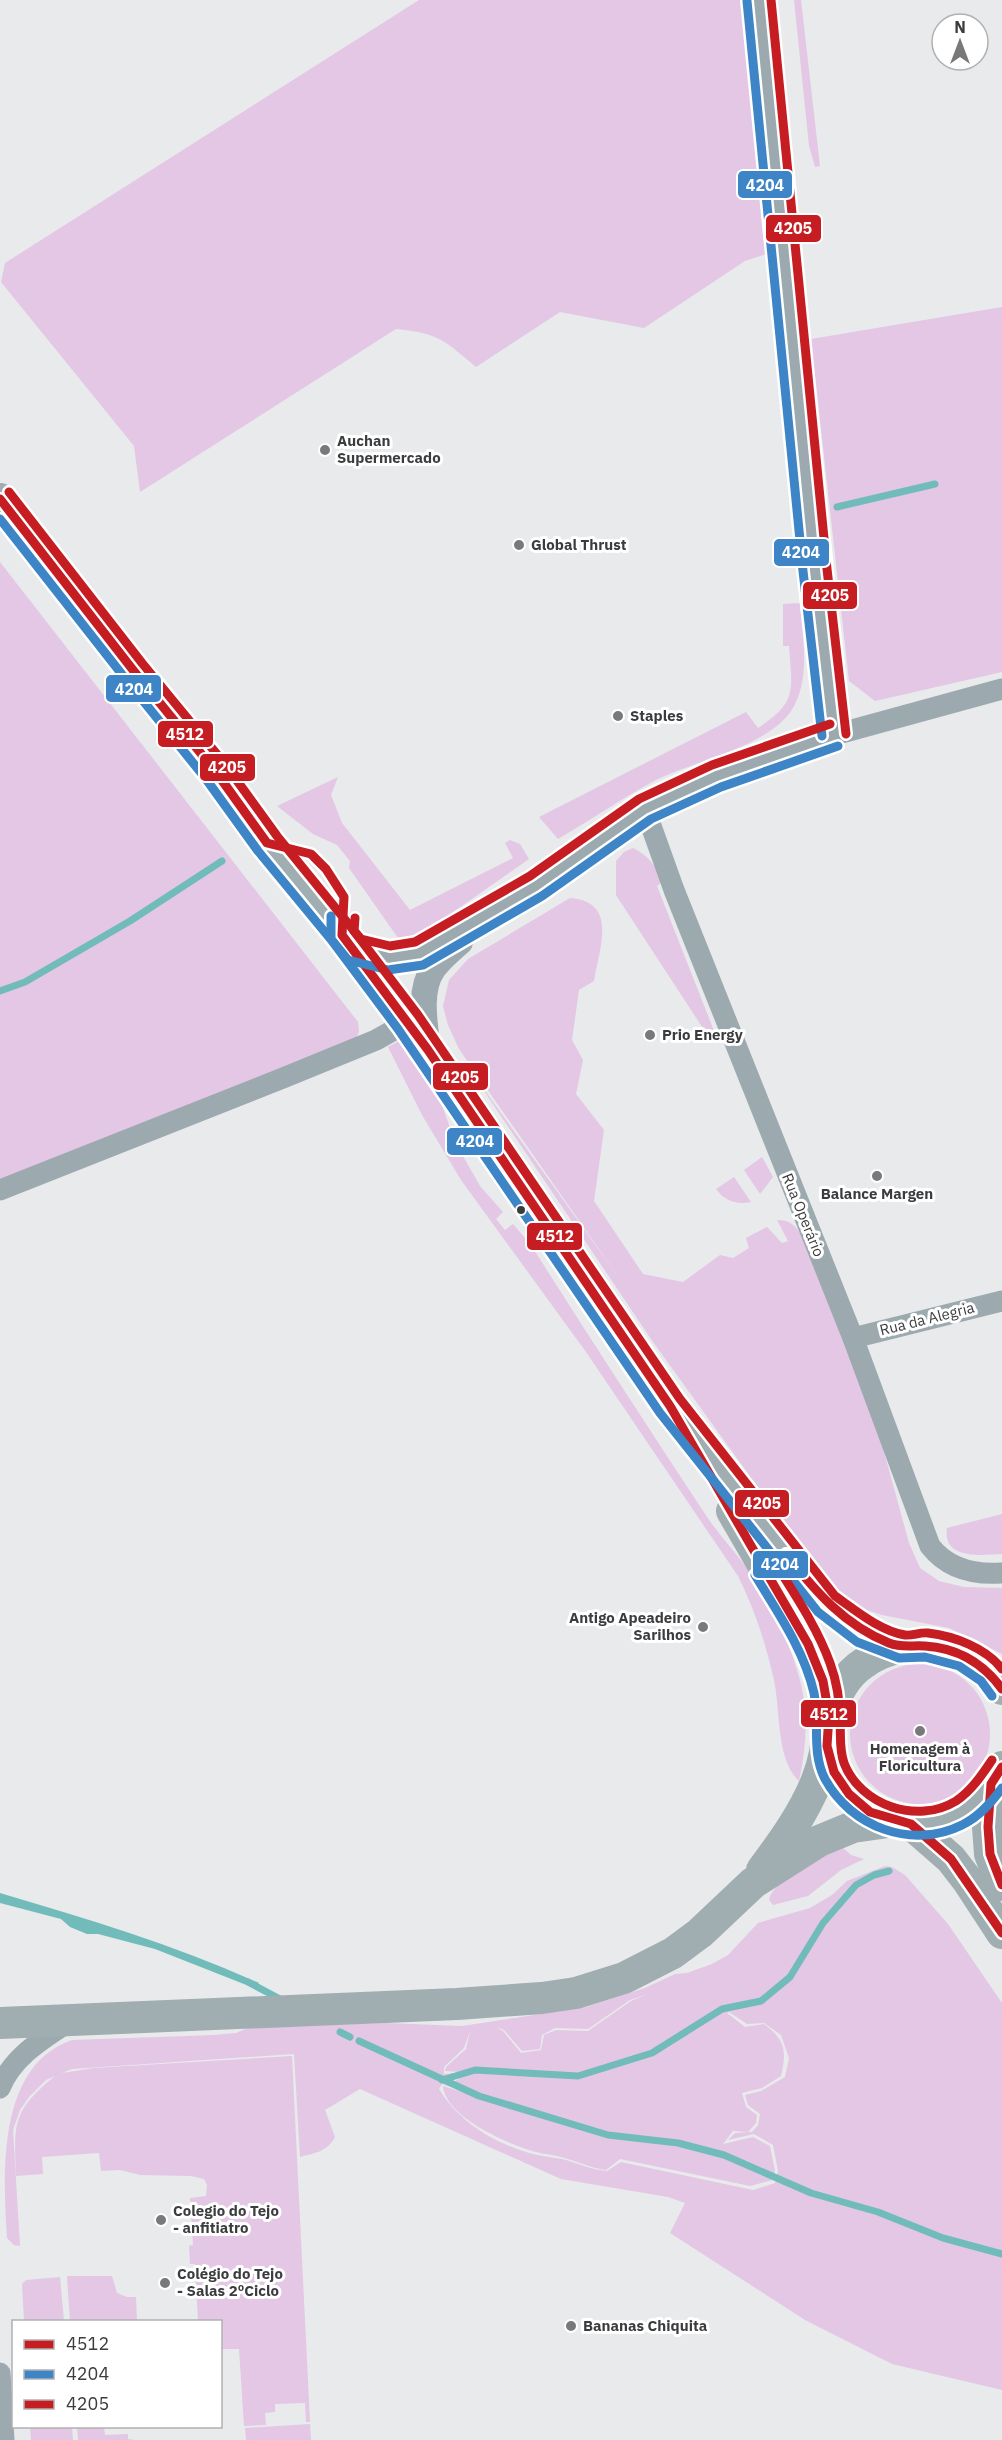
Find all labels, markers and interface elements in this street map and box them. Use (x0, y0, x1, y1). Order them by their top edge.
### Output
north arrow (930, 12, 990, 72)
text: N (954, 17, 966, 37)
line badge: 4204 (737, 170, 793, 199)
text: 4204 (746, 175, 785, 195)
line badge: 4205 (765, 214, 822, 243)
text: 4205 (774, 218, 813, 238)
place label: Auchan Supermercado (337, 431, 441, 467)
marker: Auchan Supermercado (318, 443, 332, 457)
place label: Global Thrust (531, 535, 627, 554)
marker: Global Thrust (512, 538, 526, 552)
line badge: 4204 (773, 538, 830, 567)
text: 4204 (782, 542, 821, 562)
line badge: 4205 (802, 581, 858, 610)
text: 4205 (811, 585, 850, 605)
line badge: 4204 (105, 674, 162, 703)
text: 4204 (115, 679, 154, 699)
place label: Staples (630, 706, 684, 725)
marker: Staples (611, 709, 625, 723)
line badge: 4512 (157, 720, 214, 748)
text: 4512 (166, 724, 204, 744)
line badge: 4205 (199, 753, 256, 782)
text: 4205 (208, 757, 247, 777)
place label: Prio Energy (662, 1025, 743, 1044)
marker: Prio Energy (643, 1028, 657, 1042)
line badge: 4205 (432, 1062, 489, 1091)
text: 4205 (441, 1067, 480, 1087)
line badge: 4204 (446, 1127, 503, 1156)
text: 4204 (456, 1131, 495, 1151)
marker: Balance Margen (870, 1169, 884, 1183)
street label: Rua Operário (778, 1170, 829, 1259)
place label: Balance Margen (821, 1184, 933, 1203)
unlabelled marker (515, 1204, 527, 1216)
line badge: 4512 (526, 1222, 583, 1251)
text: 4512 (536, 1226, 574, 1246)
street label: Rua da Alegria (877, 1298, 976, 1339)
line badge: 4205 (734, 1489, 790, 1518)
text: 4205 (743, 1493, 782, 1513)
line badge: 4204 (752, 1550, 809, 1579)
text: 4204 (761, 1554, 800, 1574)
place label: Antigo Apeadeiro Sarilhos (569, 1608, 691, 1644)
marker: Antigo Apeadeiro Sarilhos (696, 1620, 710, 1634)
line badge: 4512 (800, 1699, 857, 1728)
text: 4512 (810, 1704, 848, 1724)
marker: Homenagem à Floricultura (913, 1724, 927, 1738)
place label: Homenagem à Floricultura (870, 1739, 971, 1775)
place label: Colegio do Tejo - anfitiatro (173, 2201, 279, 2237)
marker: Colegio do Tejo - anfitiatro (154, 2213, 168, 2227)
place label: Colégio do Tejo - Salas 2ºCiclo (177, 2264, 283, 2300)
marker: Colégio do Tejo - Salas 2ºCiclo (158, 2276, 172, 2290)
place label: Bananas Chiquita (583, 2316, 708, 2335)
marker: Bananas Chiquita (564, 2319, 578, 2333)
legend (12, 2320, 222, 2428)
text: 4512 (66, 2332, 109, 2355)
text: 4204 (66, 2362, 109, 2385)
text: 4205 (66, 2392, 109, 2415)

